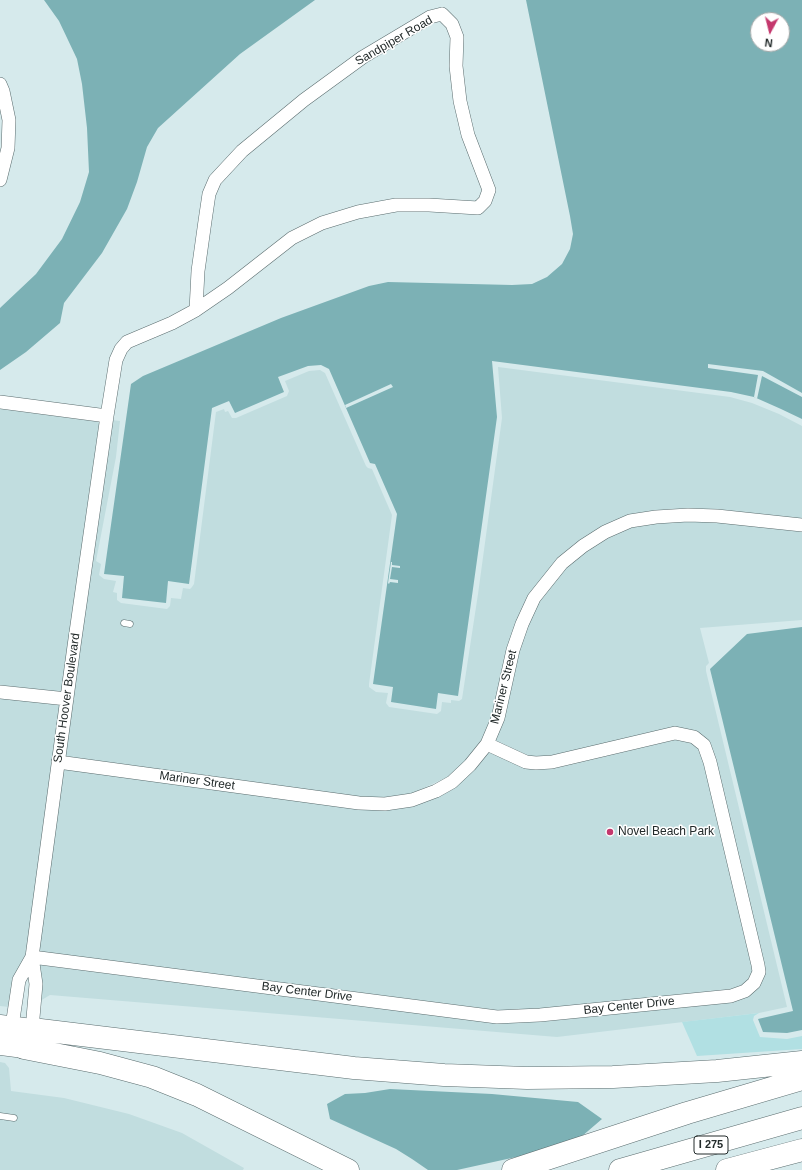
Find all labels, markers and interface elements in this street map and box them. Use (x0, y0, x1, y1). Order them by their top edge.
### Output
north arrow (750, 12, 790, 52)
street label: Sandpiper Road (353, 13, 435, 69)
text: N (764, 36, 773, 49)
street label: South Hoover Boulevard (51, 632, 83, 764)
street label: Mariner Street (488, 648, 520, 726)
street label: Mariner Street (158, 769, 236, 793)
place label: Novel Beach Park (618, 825, 714, 839)
marker: Novel Beach Park (605, 827, 615, 837)
street label: Bay Center Drive (261, 979, 353, 1005)
street label: Bay Center Drive (583, 994, 675, 1018)
road number: I 275 (694, 1136, 728, 1154)

